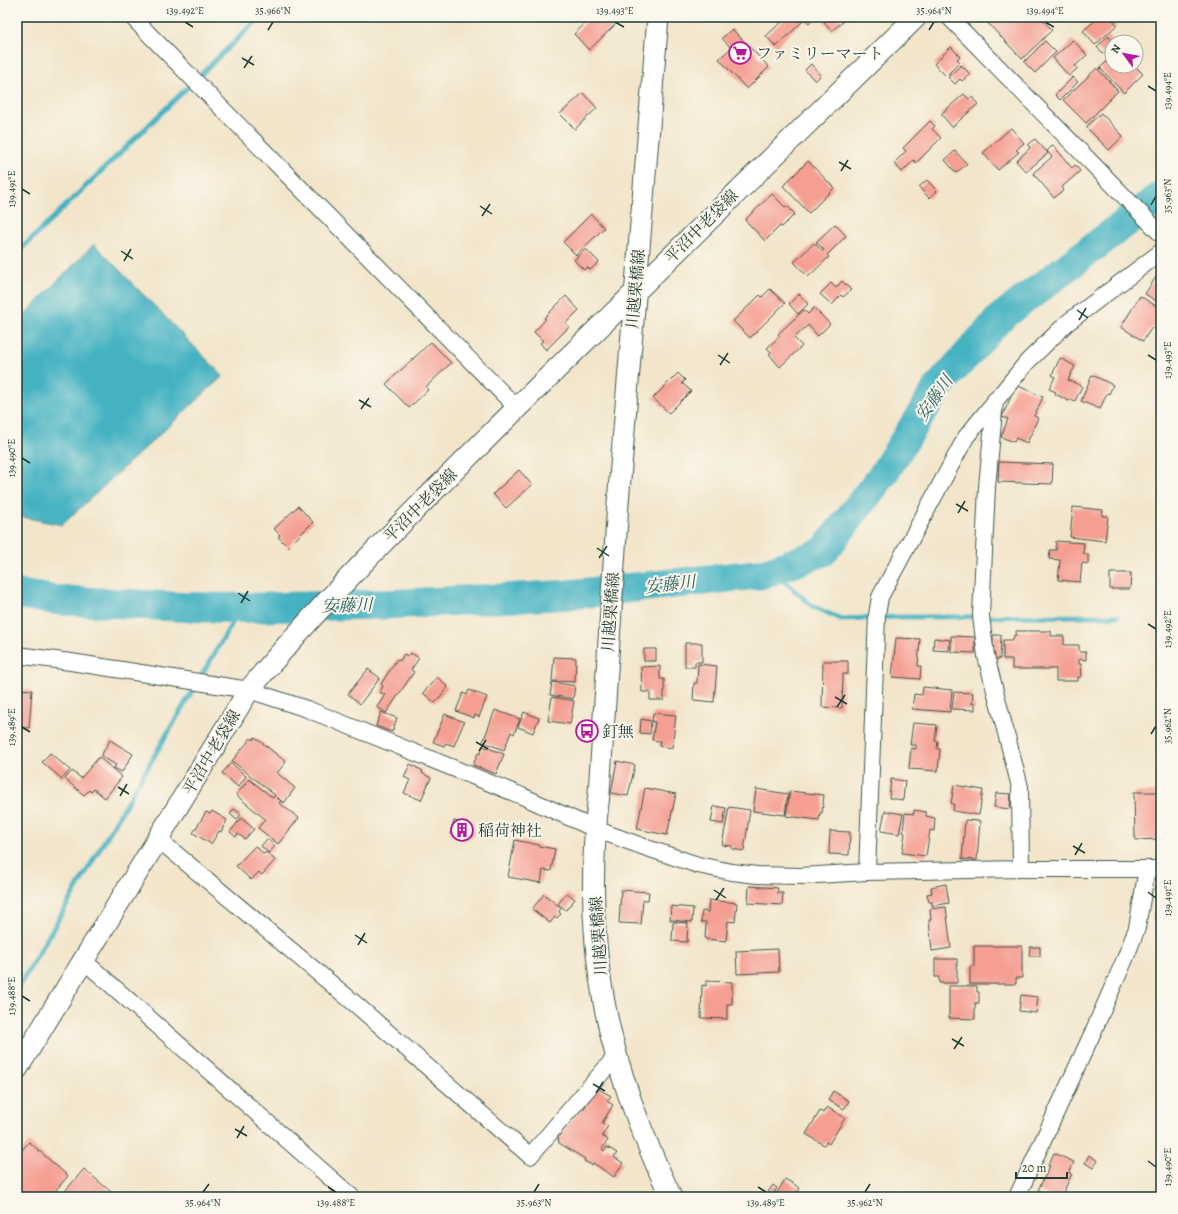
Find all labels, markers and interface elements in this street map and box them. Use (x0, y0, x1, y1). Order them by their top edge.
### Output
text: 139.492°E (166, 4, 204, 17)
text: 35.966°N (255, 4, 291, 17)
text: 139.493°E (596, 4, 634, 17)
text: 35.964°N (916, 4, 952, 17)
text: 139.494°E (1026, 4, 1064, 17)
north arrow (1104, 34, 1144, 74)
supermarket icon: ファミリーマート (727, 40, 753, 66)
text: N (1107, 42, 1124, 56)
place label: ファミリーマート (756, 43, 884, 65)
text: 139.494°E (1161, 72, 1174, 110)
text: 139.491°E (5, 171, 18, 207)
text: 35.963°N (1161, 178, 1174, 214)
street label: 平沼中老袋線 (660, 185, 743, 268)
street label: 川越栗橋線 (622, 248, 650, 330)
text: 139.493°E (1161, 341, 1174, 379)
water label: 安藤川 (910, 369, 960, 426)
text: 139.490°E (5, 439, 18, 477)
street label: 平沼中老袋線 (379, 464, 462, 547)
water label: 安藤川 (643, 570, 699, 599)
street label: 川越栗橋線 (597, 571, 625, 653)
water label: 安藤川 (321, 594, 375, 617)
text: 139.492°E (1161, 610, 1174, 648)
street label: 平沼中老袋線 (178, 706, 246, 799)
text: 139.489°E (5, 708, 18, 746)
text: 35.962°N (1161, 708, 1174, 744)
bus stop icon: 釘無 (574, 718, 600, 744)
place label: 釘無 (602, 721, 634, 743)
building icon: 稲荷神社 (449, 817, 475, 843)
place label: 稲荷神社 (478, 820, 542, 842)
text: 139.491°E (1161, 880, 1174, 916)
street label: 川越栗橋線 (585, 895, 613, 977)
text: 139.488°E (5, 977, 18, 1015)
text: 139.490°E (1161, 1148, 1174, 1186)
scale bar (1016, 1154, 1067, 1180)
text: 20 m (1022, 1160, 1046, 1176)
text: 35.964°N (185, 1196, 221, 1209)
text: 139.488°E (317, 1196, 355, 1209)
text: 35.963°N (516, 1196, 552, 1209)
text: 139.489°E (747, 1196, 785, 1209)
text: 35.962°N (847, 1196, 883, 1209)

